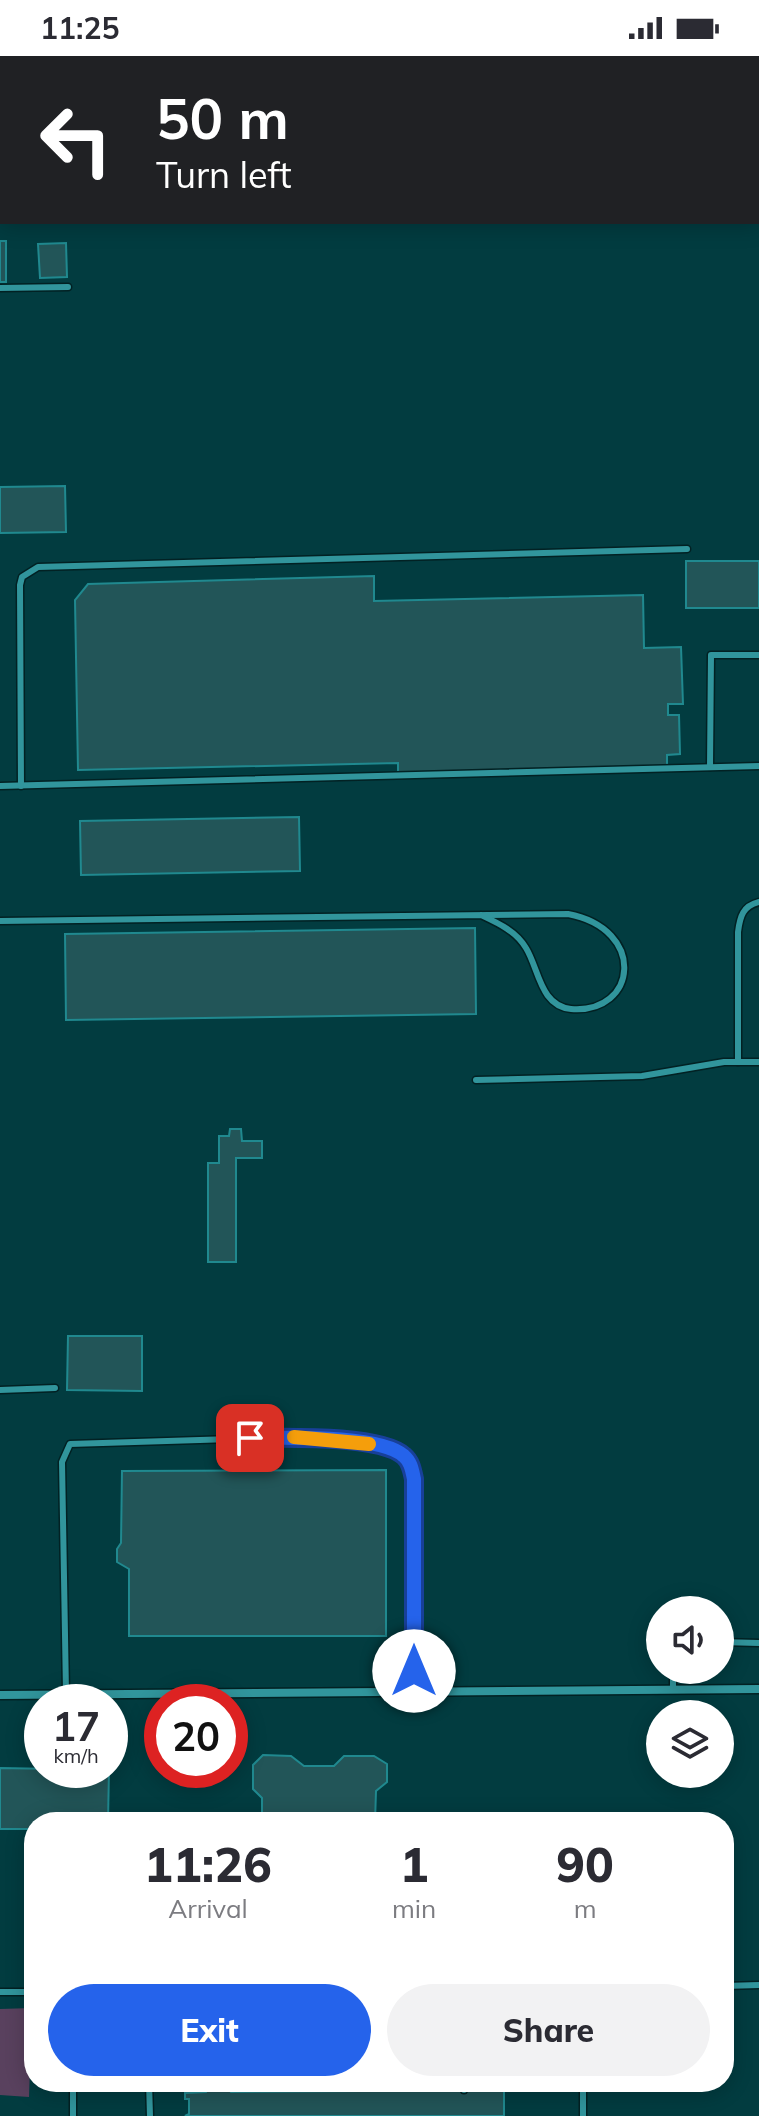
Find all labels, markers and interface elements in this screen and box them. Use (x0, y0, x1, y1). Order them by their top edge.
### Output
text: 11:25 (40, 9, 119, 47)
text: 50 m (156, 83, 289, 153)
icon: left (24, 88, 128, 192)
text: Turn left (156, 152, 292, 197)
pin (216, 1404, 284, 1472)
icon: arrive (228, 1416, 272, 1460)
map controls (646, 1596, 734, 1788)
button: sound (646, 1596, 734, 1684)
position arrow (372, 1629, 456, 1713)
speed limit sign: 20 (144, 1684, 248, 1788)
button: layers (646, 1700, 734, 1788)
text: 17 (52, 1701, 100, 1751)
text: km/h (53, 1743, 99, 1768)
text: 11:26 (144, 1834, 272, 1894)
text: 1 (400, 1834, 428, 1894)
text: 90 (556, 1834, 614, 1894)
text: Arrival (168, 1892, 248, 1925)
text: min (392, 1892, 436, 1925)
text: m (574, 1892, 597, 1925)
button: Exit (48, 1984, 371, 2076)
button: Share (387, 1984, 710, 2076)

